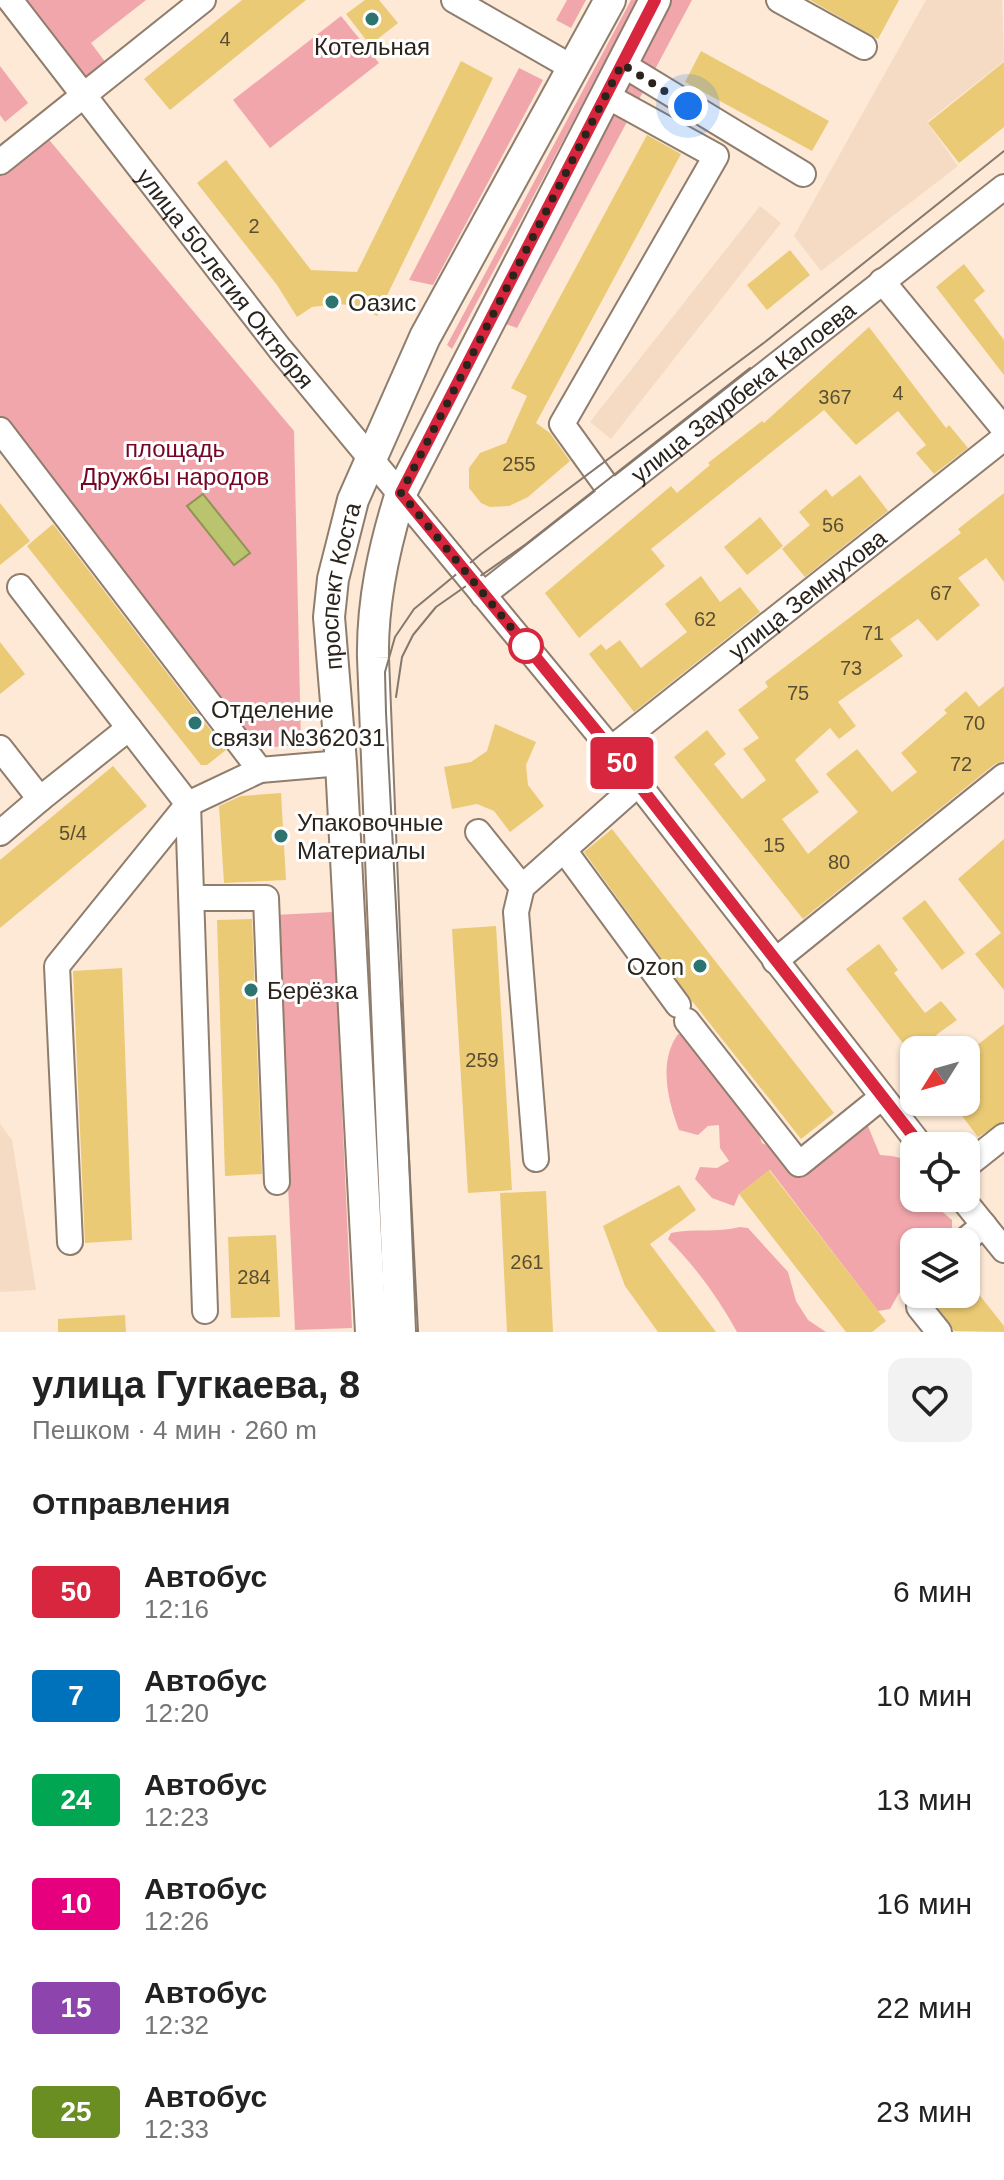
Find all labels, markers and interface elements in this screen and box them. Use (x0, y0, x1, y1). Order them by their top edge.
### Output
marker: Котельная (363, 10, 381, 28)
house number: 4 (219, 28, 231, 50)
place label: Котельная (314, 33, 430, 60)
your location (668, 86, 708, 126)
street label: улица 50-летия Октября (132, 163, 320, 393)
house number: 2 (248, 215, 260, 237)
place label: Оазис (348, 289, 416, 316)
marker: Оазис (323, 293, 341, 311)
street label: улица Заурбека Калоева (625, 295, 861, 488)
house number: 4 (892, 382, 904, 404)
house number: 367 (818, 386, 852, 408)
park label: площадь Дружбы народов (81, 435, 269, 490)
house number: 255 (502, 453, 536, 475)
street label: проспект Коста (315, 499, 366, 671)
house number: 56 (822, 514, 844, 536)
street label: улица Земнухова (723, 523, 892, 664)
house number: 67 (930, 582, 952, 604)
house number: 62 (694, 608, 716, 630)
house number: 71 (862, 622, 884, 644)
unlabelled marker (509, 629, 543, 663)
house number: 73 (840, 657, 862, 679)
house number: 75 (787, 682, 809, 704)
place label: Отделение связи №362031 (211, 696, 385, 751)
house number: 70 (963, 712, 985, 734)
marker: Отделение связи №362031 (186, 714, 204, 732)
line badge: 50 (586, 737, 658, 789)
text: 50 (606, 747, 638, 778)
house number: 72 (950, 753, 972, 775)
place label: Упаковочные Материалы (297, 809, 443, 864)
house number: 5/4 (59, 822, 87, 844)
marker: Упаковочные Материалы (272, 827, 290, 845)
house number: 15 (763, 834, 785, 856)
house number: 80 (828, 851, 850, 873)
place label: Ozon (627, 953, 684, 980)
marker: Ozon (691, 957, 709, 975)
place label: Берёзка (267, 977, 359, 1004)
marker: Берёзка (242, 981, 260, 999)
north arrow (900, 1036, 980, 1116)
map controls (900, 1036, 980, 1308)
house number: 259 (465, 1049, 499, 1071)
button: locate (900, 1132, 980, 1212)
button: layers (900, 1228, 980, 1308)
house number: 261 (510, 1251, 544, 1273)
house number: 284 (237, 1266, 271, 1288)
button: heart (888, 1358, 972, 1442)
text: улица Гугкаева, 8 (32, 1364, 360, 1406)
text: Пешком · 4 мин · 260 m (32, 1415, 317, 1445)
text: Отправления (32, 1487, 231, 1520)
text: Автобус (144, 1560, 267, 1593)
text: 6 мин (893, 1575, 972, 1608)
text: 50 (60, 1576, 92, 1607)
text: 12:16 (144, 1594, 209, 1624)
text: Автобус (144, 1664, 267, 1697)
text: 10 мин (876, 1679, 972, 1712)
text: 7 (68, 1680, 84, 1711)
text: 12:20 (144, 1698, 209, 1728)
text: Автобус (144, 1768, 267, 1801)
text: 13 мин (876, 1783, 972, 1816)
text: 24 (60, 1784, 92, 1815)
text: 12:23 (144, 1802, 209, 1832)
text: Автобус (144, 1872, 267, 1905)
text: 16 мин (876, 1887, 972, 1920)
text: 10 (60, 1888, 92, 1919)
text: 12:26 (144, 1906, 209, 1936)
text: Автобус (144, 1976, 267, 2009)
text: 22 мин (876, 1991, 972, 2024)
text: 15 (60, 1992, 92, 2023)
text: 12:32 (144, 2010, 209, 2040)
text: Автобус (144, 2080, 267, 2113)
text: 23 мин (876, 2095, 972, 2128)
text: 25 (60, 2096, 92, 2127)
text: 12:33 (144, 2114, 209, 2144)

